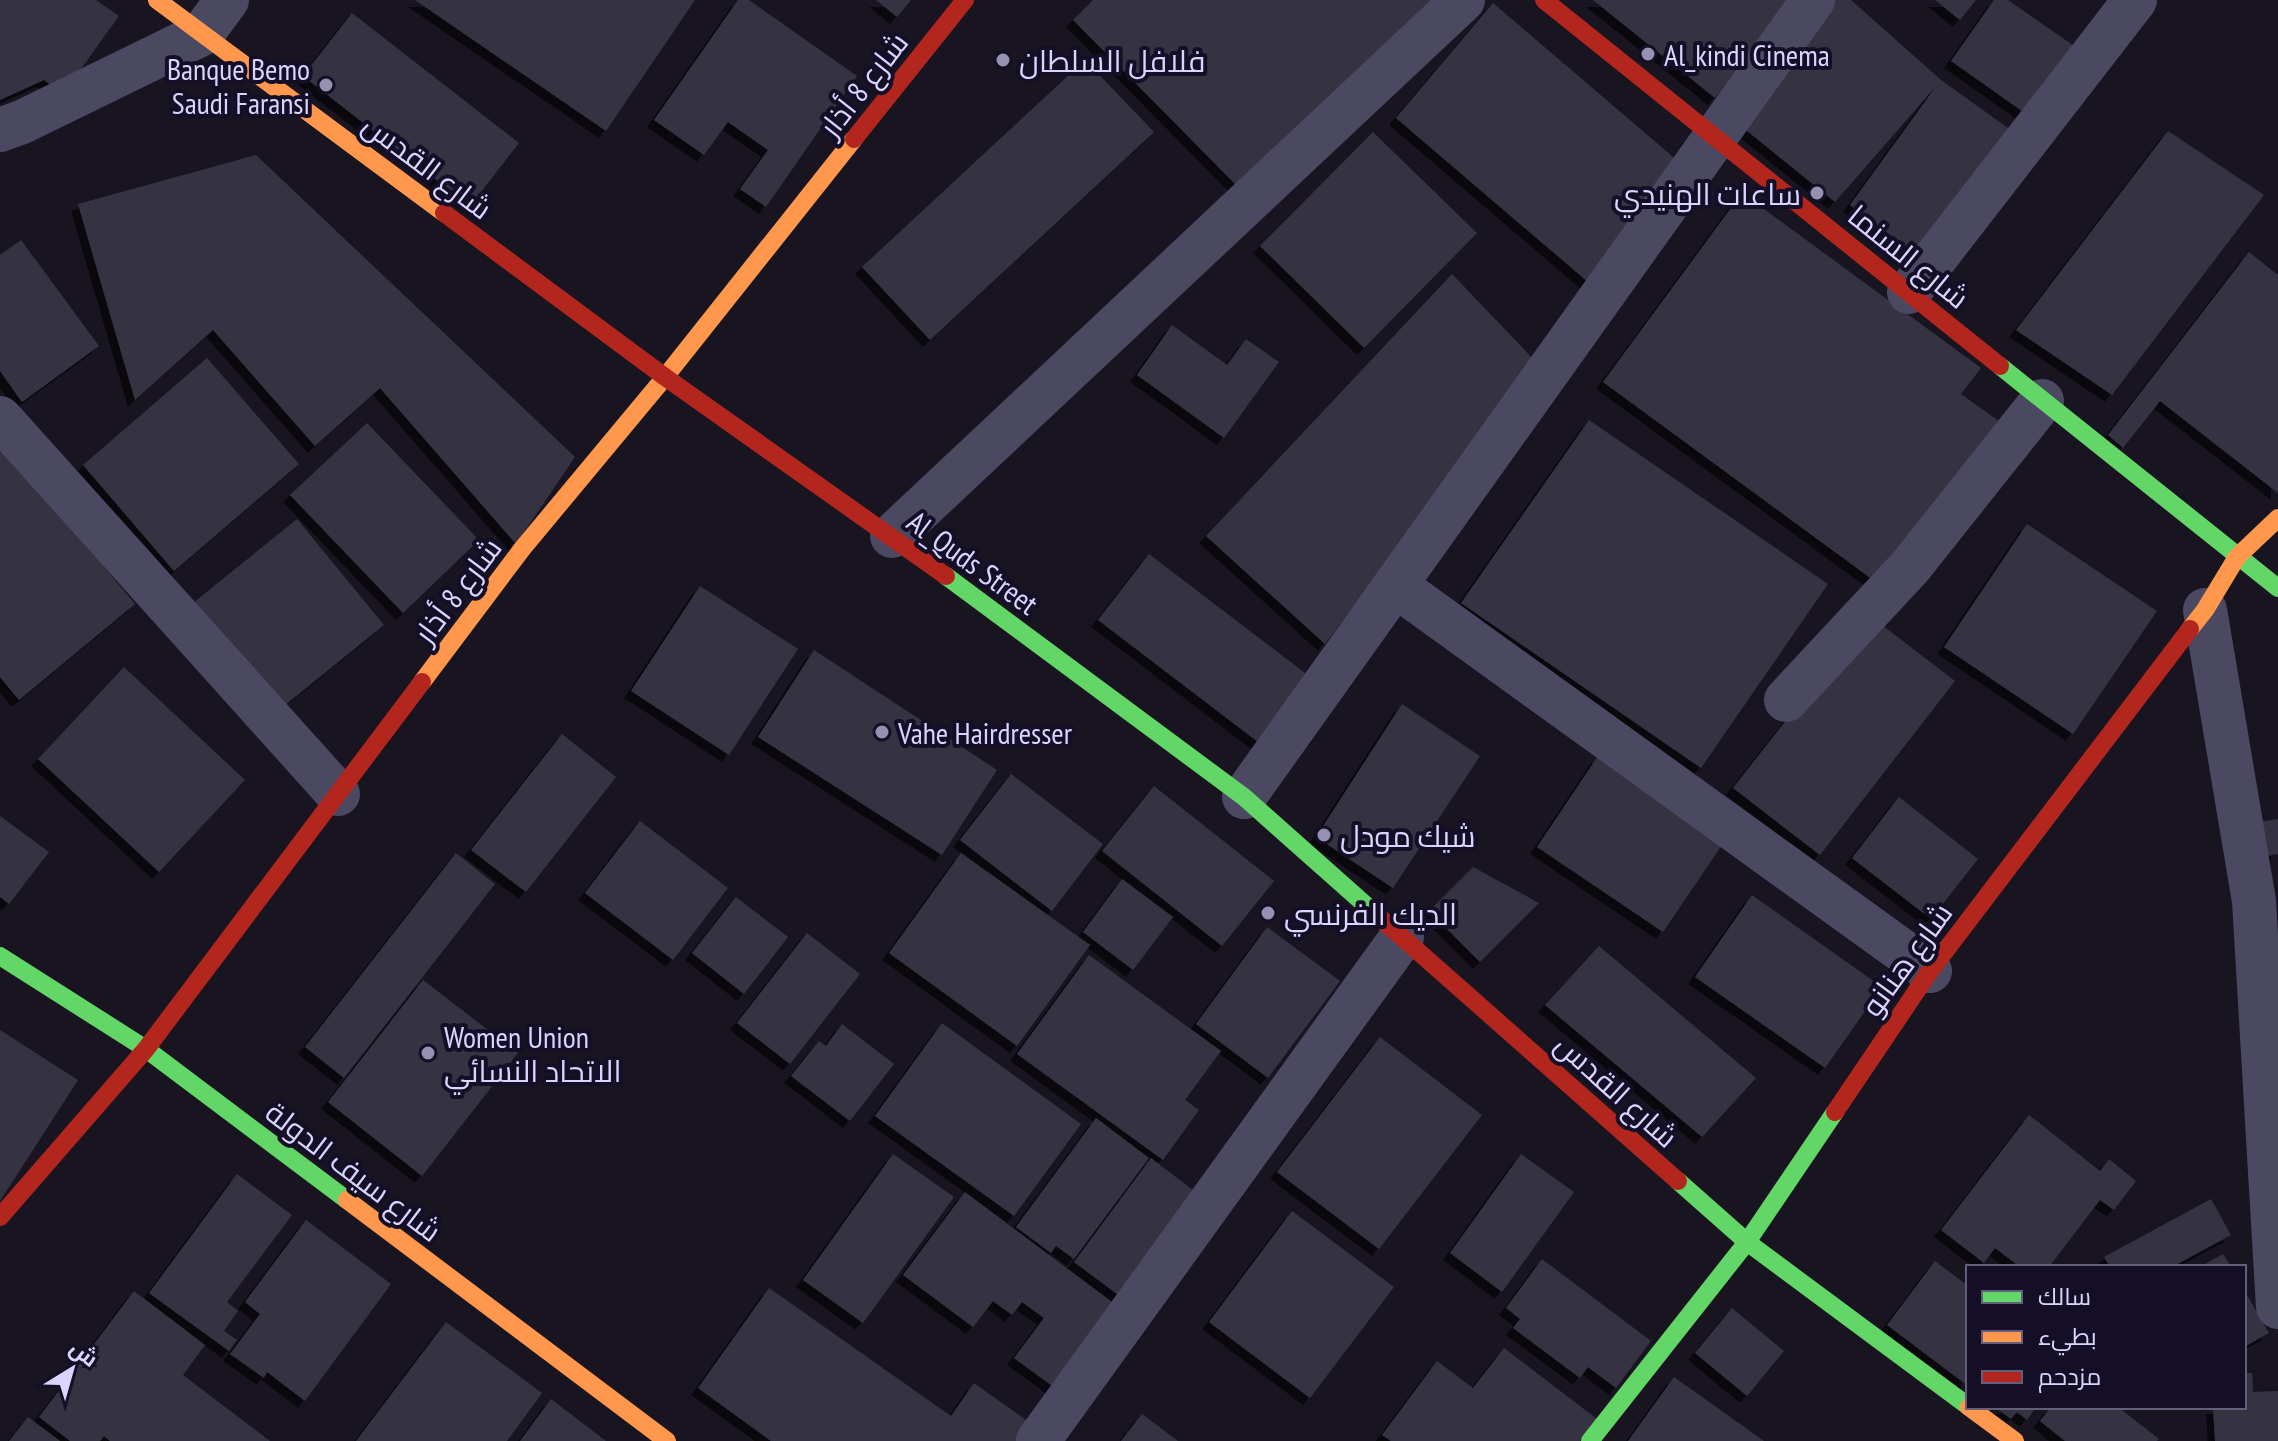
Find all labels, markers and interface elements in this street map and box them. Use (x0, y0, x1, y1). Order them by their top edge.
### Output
street label: شارع 8 أذار (809, 24, 918, 147)
place label: Al_kindi Cinema (1664, 35, 1830, 74)
place label: فلافل السلطان (1019, 41, 1206, 80)
marker: Al_kindi Cinema (1639, 45, 1657, 63)
place label: Banque Bemo Saudi Faransi (167, 49, 310, 122)
marker: فلافل السلطان (994, 51, 1012, 69)
marker: Banque Bemo Saudi Faransi (317, 76, 335, 94)
street label: شارع القدس (354, 105, 501, 229)
place label: ساعات الهنيدي (1614, 174, 1801, 218)
marker: ساعات الهنيدي (1808, 184, 1826, 202)
street label: شارع السنما (1839, 195, 1977, 318)
street label: Al_Quds Street (900, 501, 1047, 623)
street label: شارع 8 أذار (403, 529, 511, 654)
place label: Vahe Hairdresser (897, 713, 1073, 752)
marker: Vahe Hairdresser (873, 723, 891, 741)
place label: شيك مودل (1340, 816, 1476, 855)
marker: شيك مودل (1315, 826, 1333, 844)
place label: الديك الفرنسي (1284, 894, 1457, 937)
street label: شارع هنانو (1852, 894, 1962, 1025)
marker: الديك الفرنسي (1259, 904, 1277, 922)
place label: Women Union الاتحاد النسائي (444, 1017, 622, 1095)
street label: شارع القدس (1546, 1025, 1687, 1157)
marker: Women Union الاتحاد النسائي (419, 1044, 437, 1062)
street label: شارع سيف الدولة (257, 1092, 450, 1251)
legend (1966, 1265, 2246, 1409)
text: سالك (2038, 1281, 2091, 1312)
text: بطيء (2038, 1321, 2097, 1356)
north arrow (32, 1329, 112, 1409)
text: ش (64, 1333, 104, 1373)
text: مزدحم (2038, 1361, 2101, 1393)

